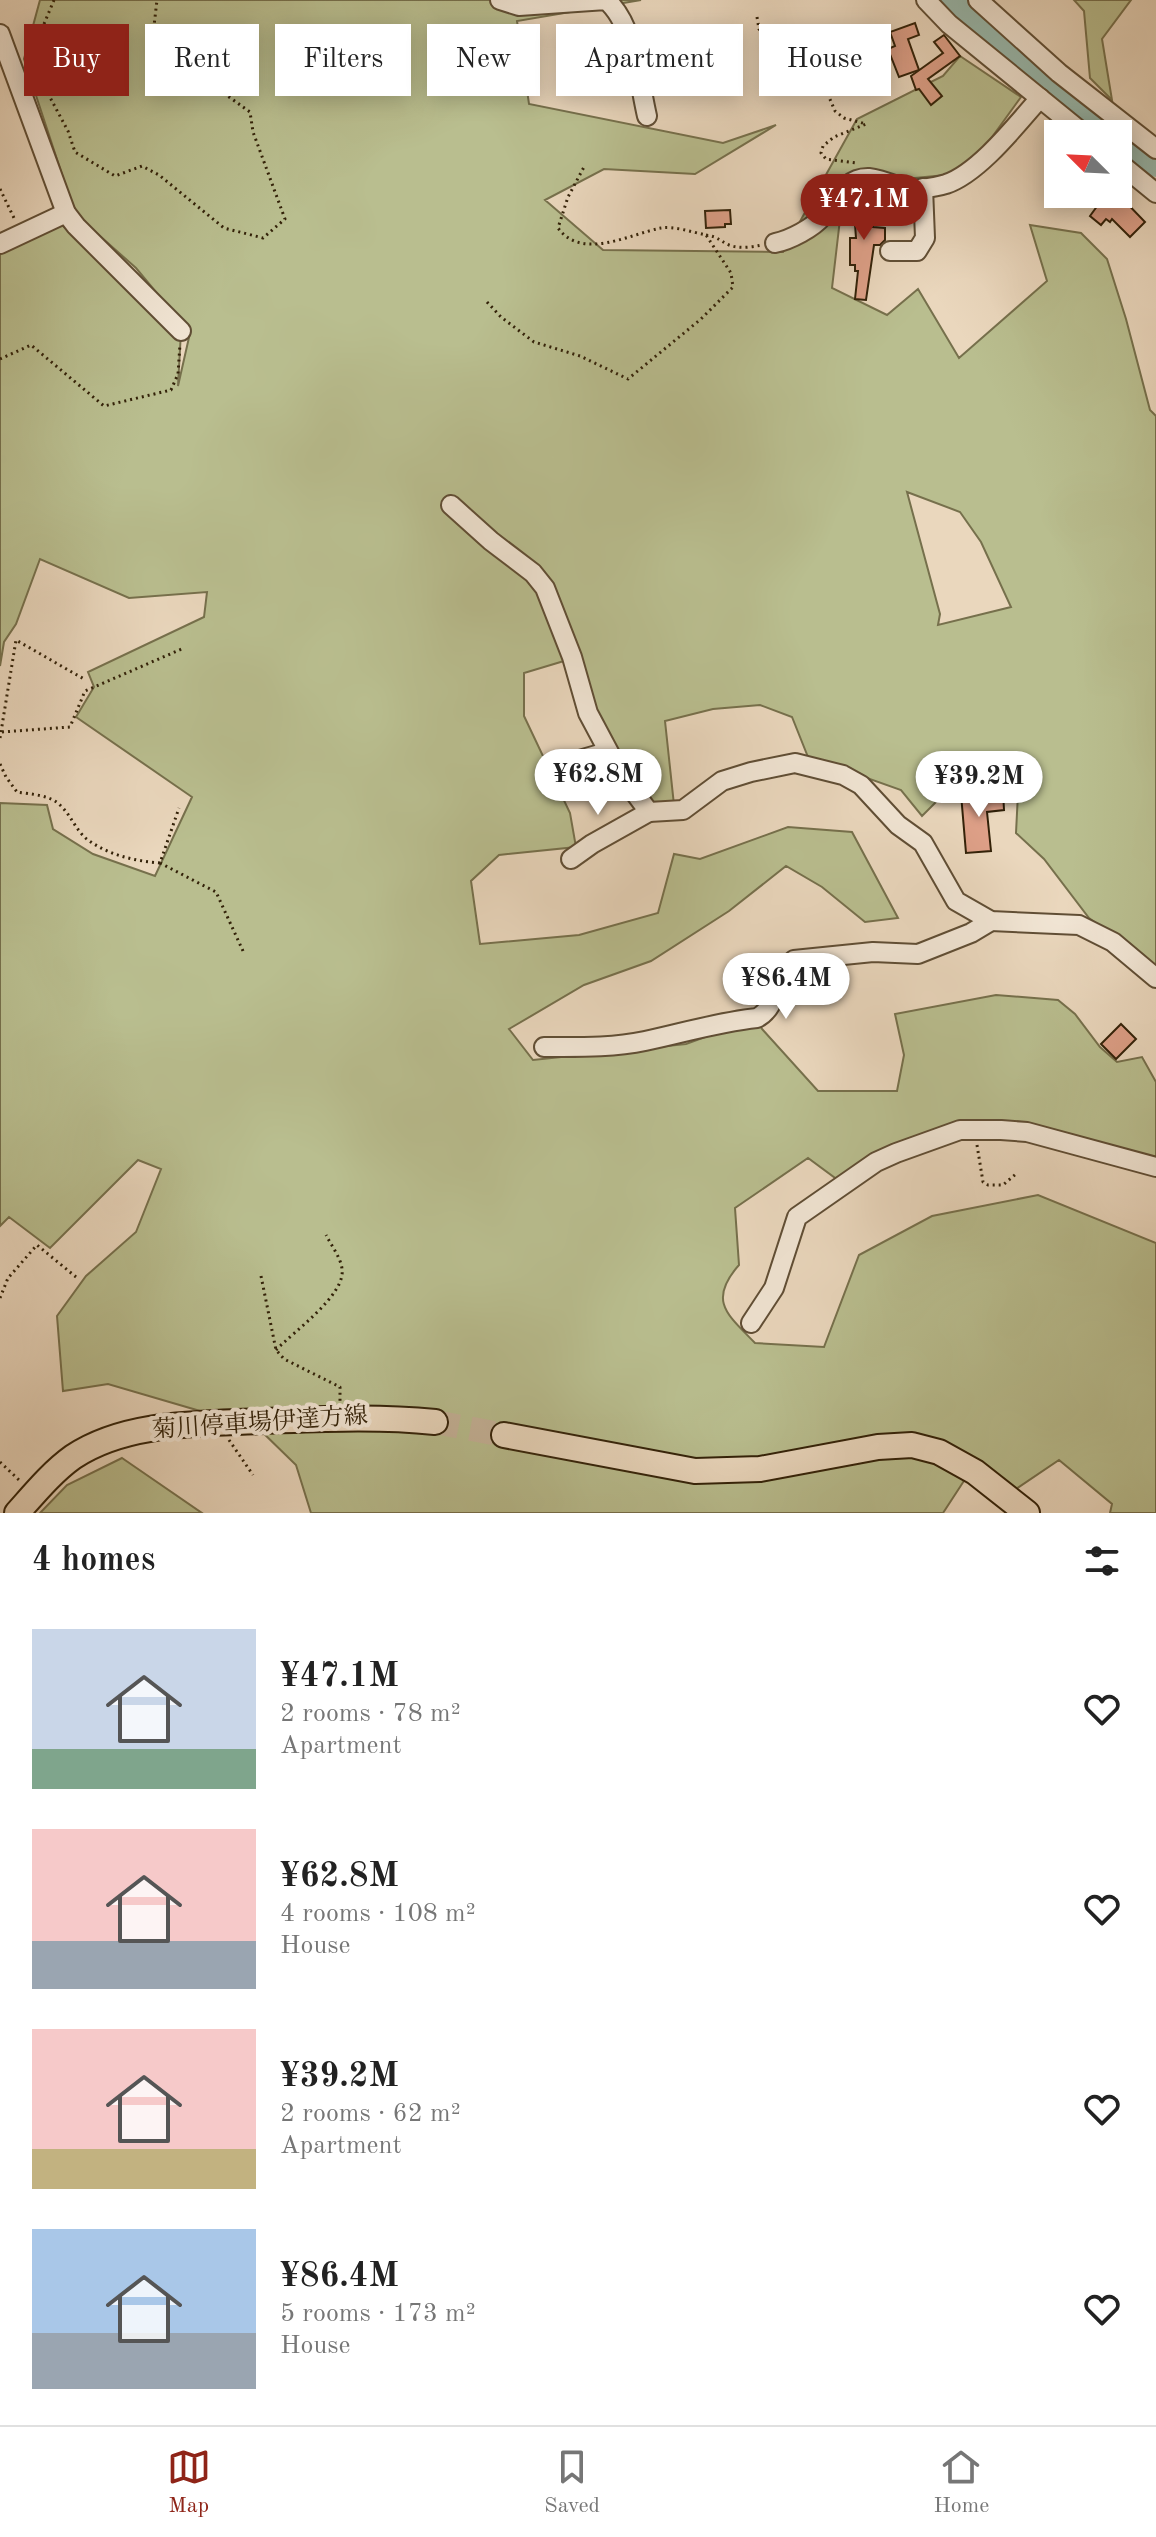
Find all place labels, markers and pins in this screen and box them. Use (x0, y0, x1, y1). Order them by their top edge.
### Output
pin: ¥47.1M (799, 174, 929, 242)
pin: ¥62.8M (533, 749, 663, 817)
pin: ¥39.2M (914, 751, 1044, 819)
pin: ¥86.4M (721, 953, 851, 1021)

